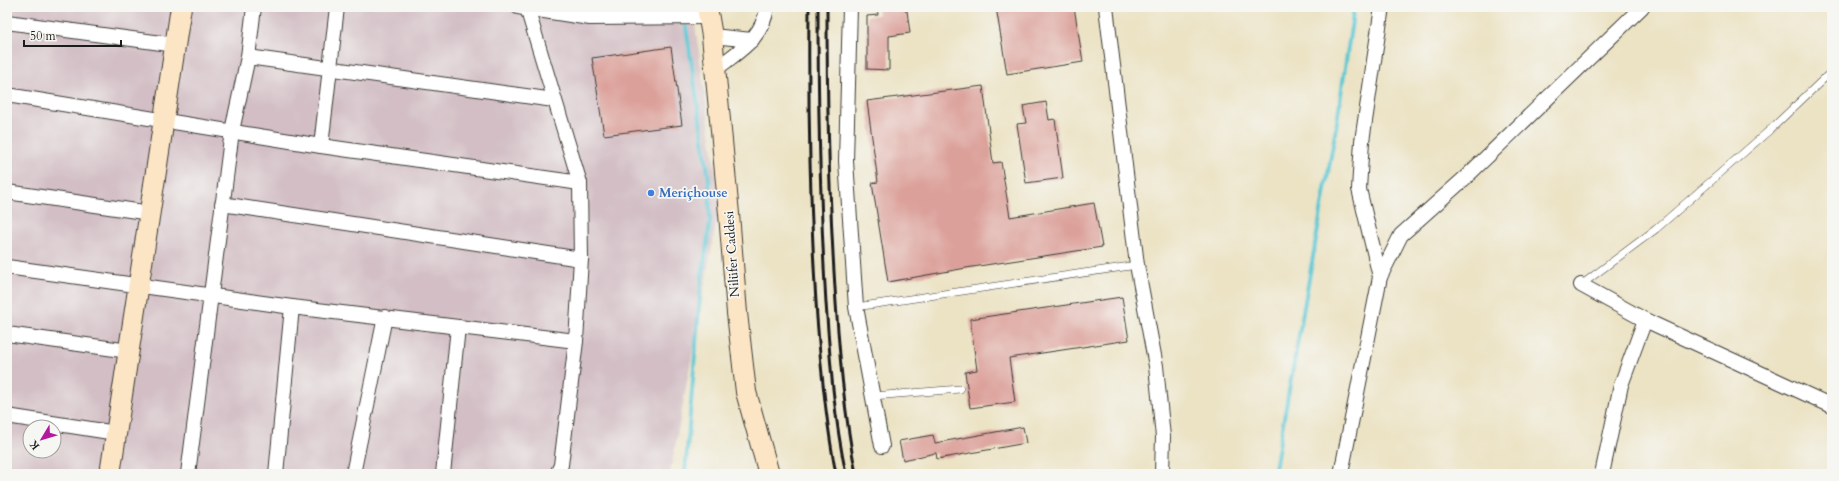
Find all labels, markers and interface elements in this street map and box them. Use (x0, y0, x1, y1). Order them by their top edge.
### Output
scale bar (24, 22, 121, 48)
text: 50 m (30, 28, 57, 44)
place label: Meriçhouse (659, 184, 728, 202)
marker: Meriçhouse (646, 188, 656, 198)
street label: Nilüfer Caddesi (720, 210, 744, 298)
north arrow (22, 419, 62, 459)
text: K (26, 437, 43, 453)

